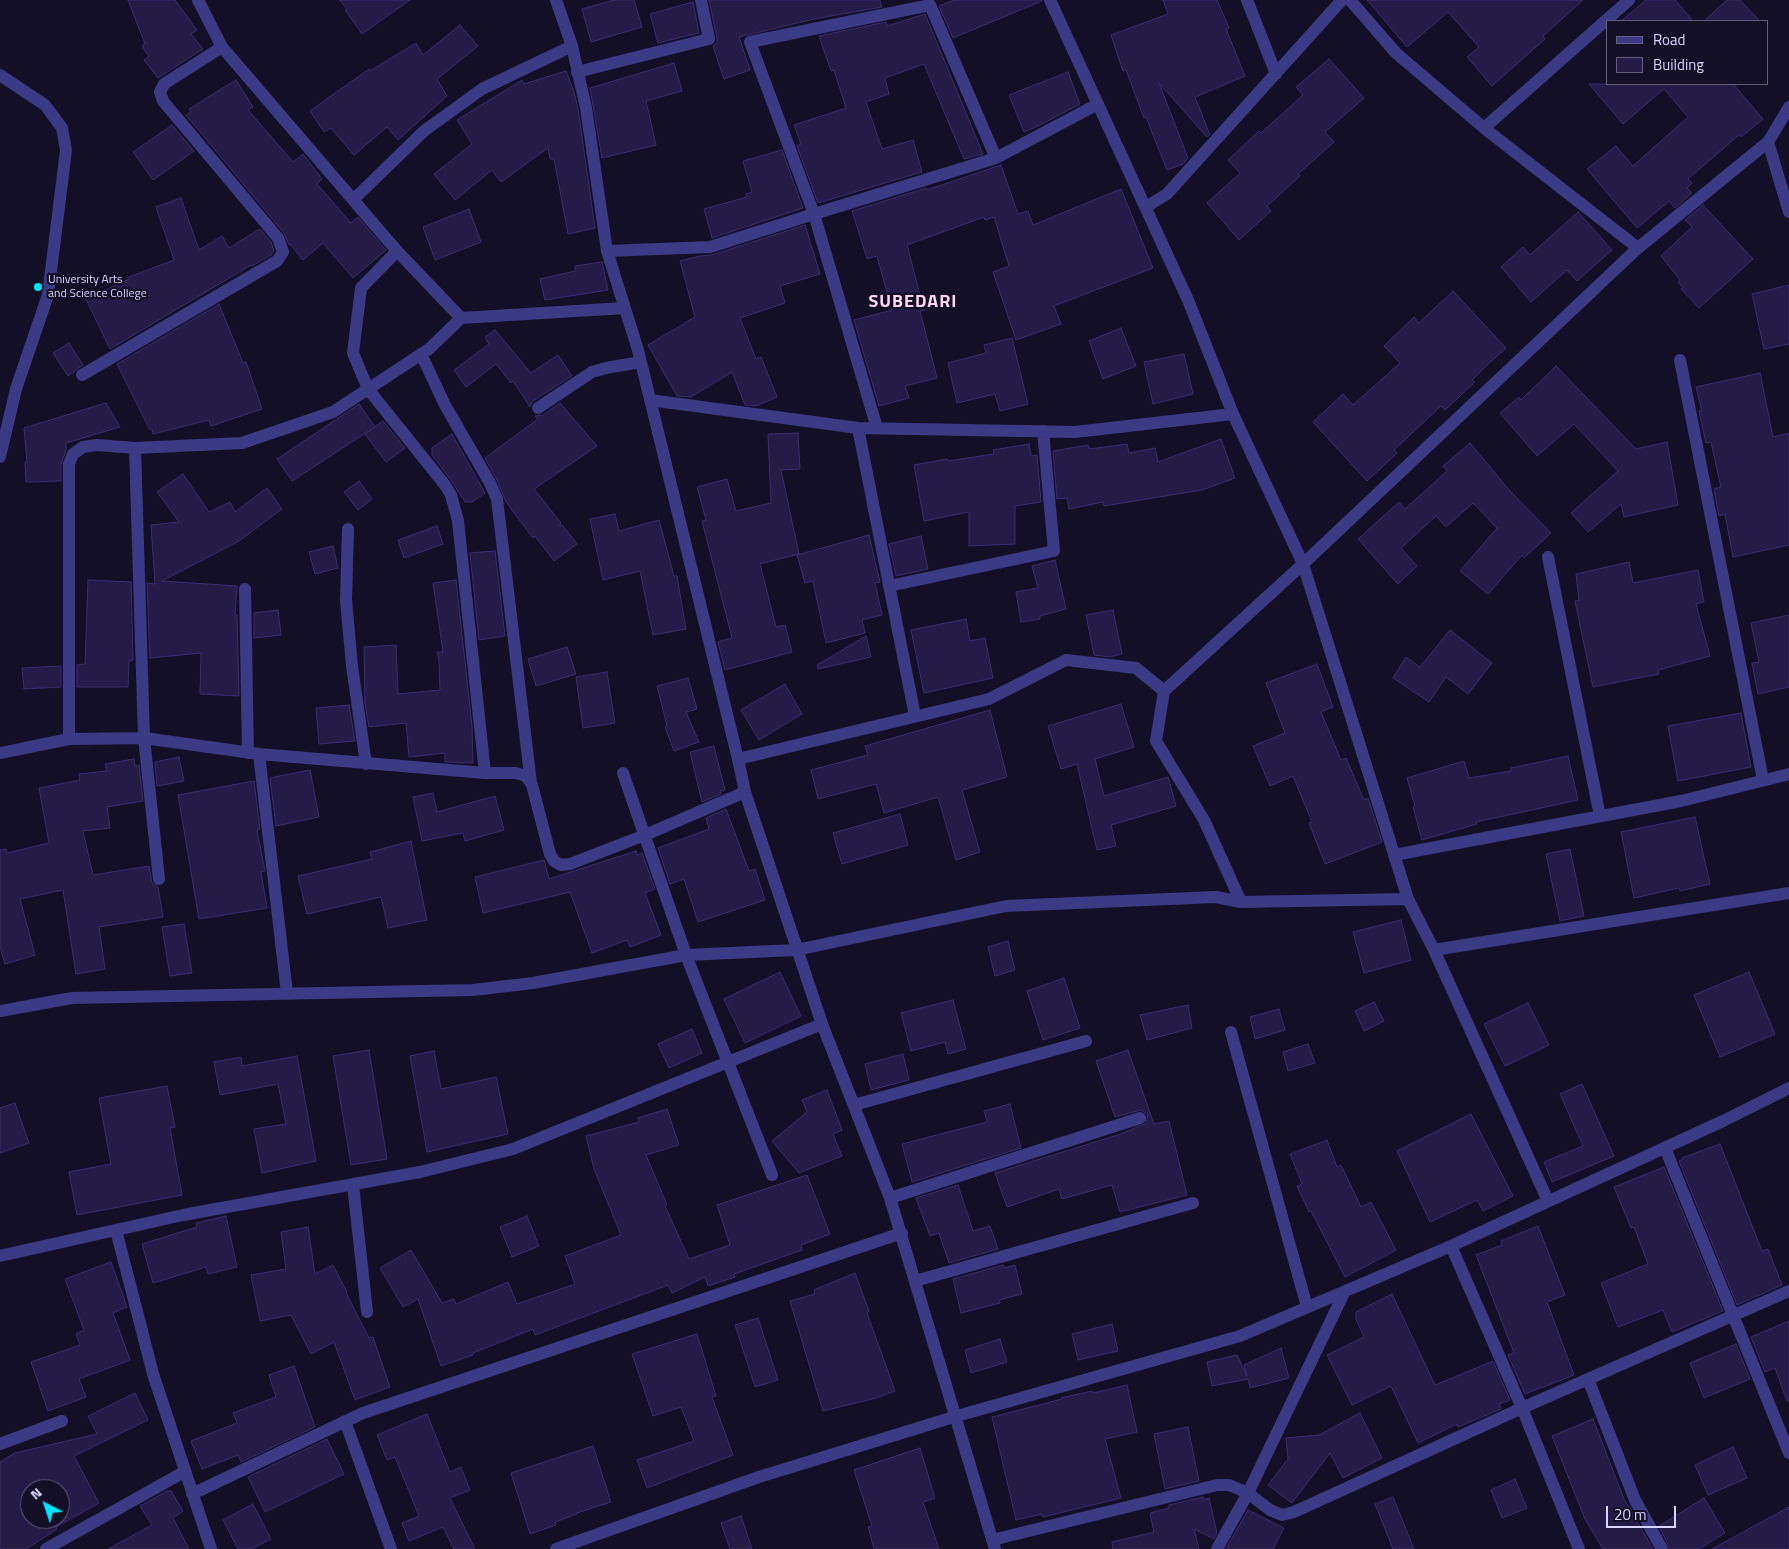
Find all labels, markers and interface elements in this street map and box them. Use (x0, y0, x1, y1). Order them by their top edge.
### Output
legend (1606, 20, 1769, 85)
text: Road (1653, 28, 1685, 51)
text: Building (1653, 53, 1704, 76)
place label: University Arts and Science College (48, 273, 147, 301)
marker: University Arts and Science College (32, 281, 44, 293)
district label: SUBEDARI (868, 292, 958, 314)
north arrow (20, 1479, 70, 1529)
text: N (25, 1482, 46, 1504)
scale bar (1609, 1496, 1679, 1528)
text: 20 m (1614, 1503, 1647, 1526)

